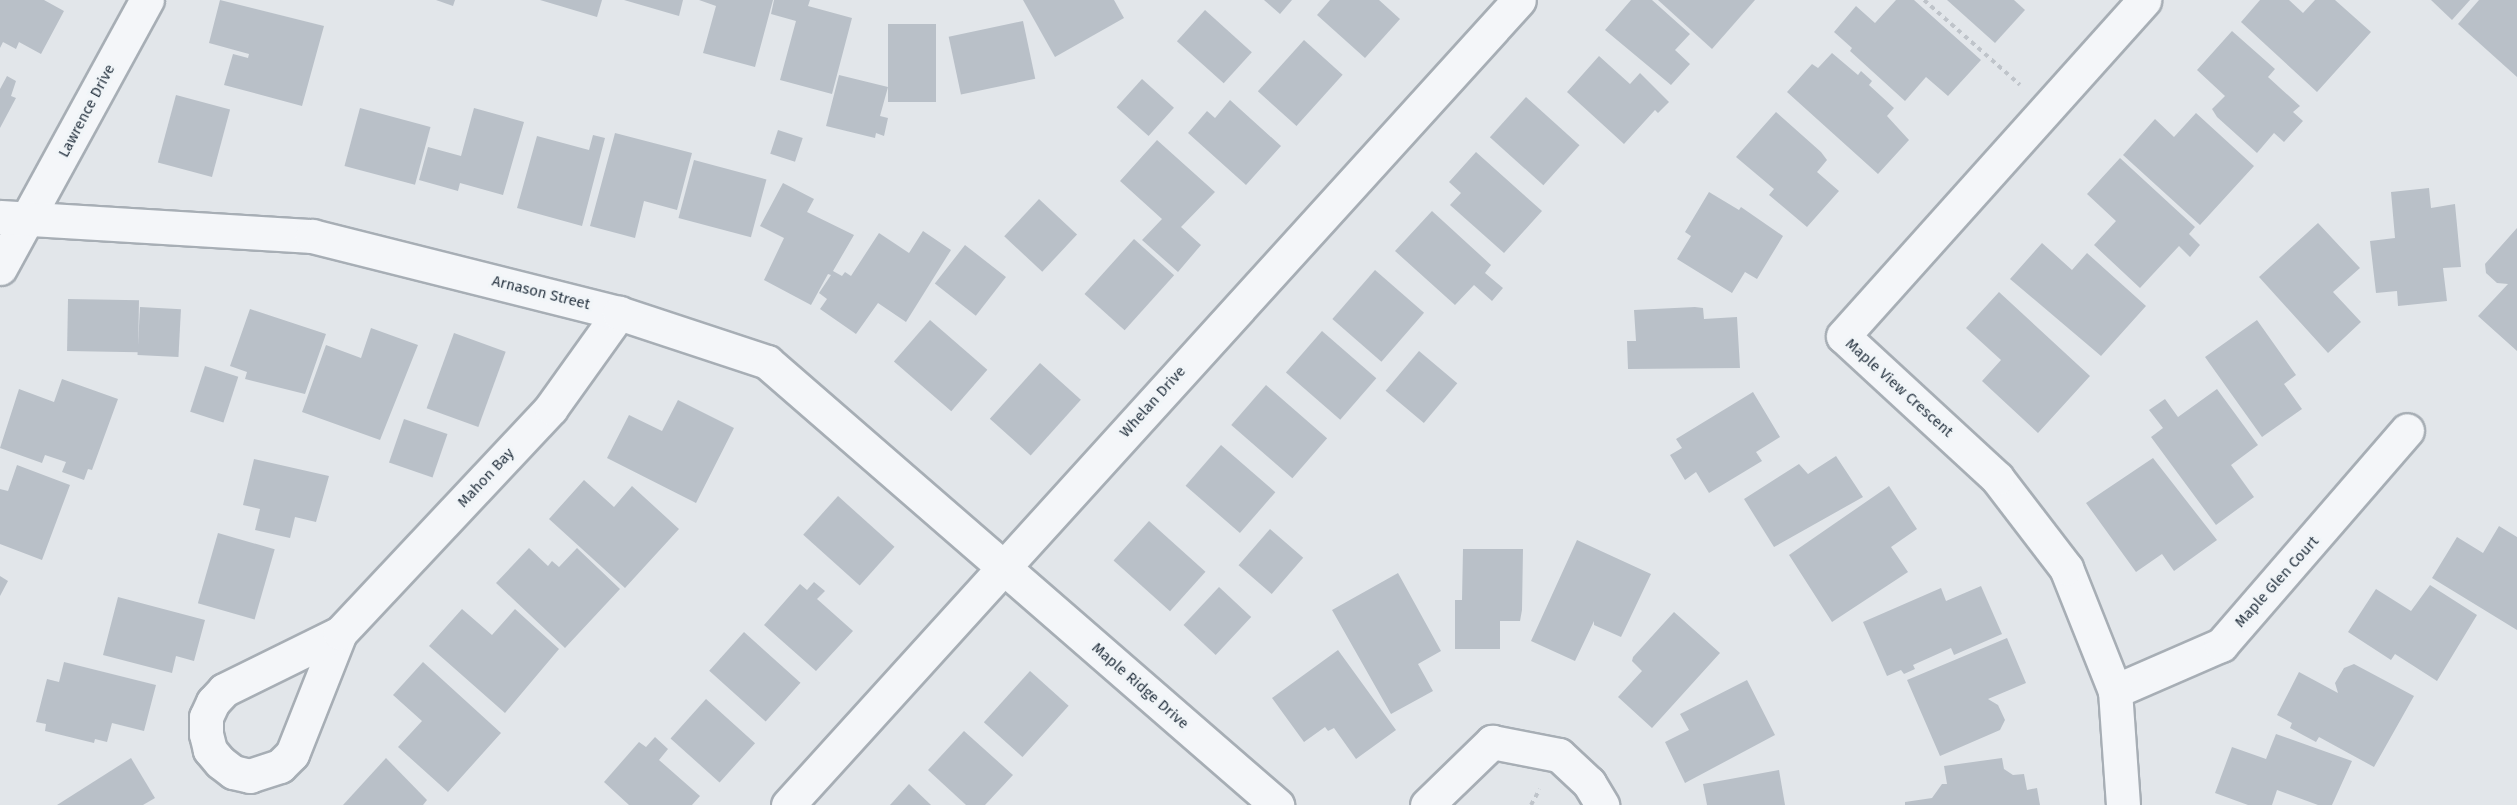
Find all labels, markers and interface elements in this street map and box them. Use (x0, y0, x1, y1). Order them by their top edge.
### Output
street label: Lawrence Drive (55, 61, 119, 161)
street label: Arnason Street (490, 272, 592, 314)
street label: Maple View Crescent (1841, 335, 1957, 441)
street label: Whelan Drive (1116, 363, 1190, 441)
street label: Mahon Bay (454, 445, 518, 511)
street label: Maple Glen Court (2231, 533, 2323, 631)
street label: Maple Ridge Drive (1088, 639, 1192, 733)

